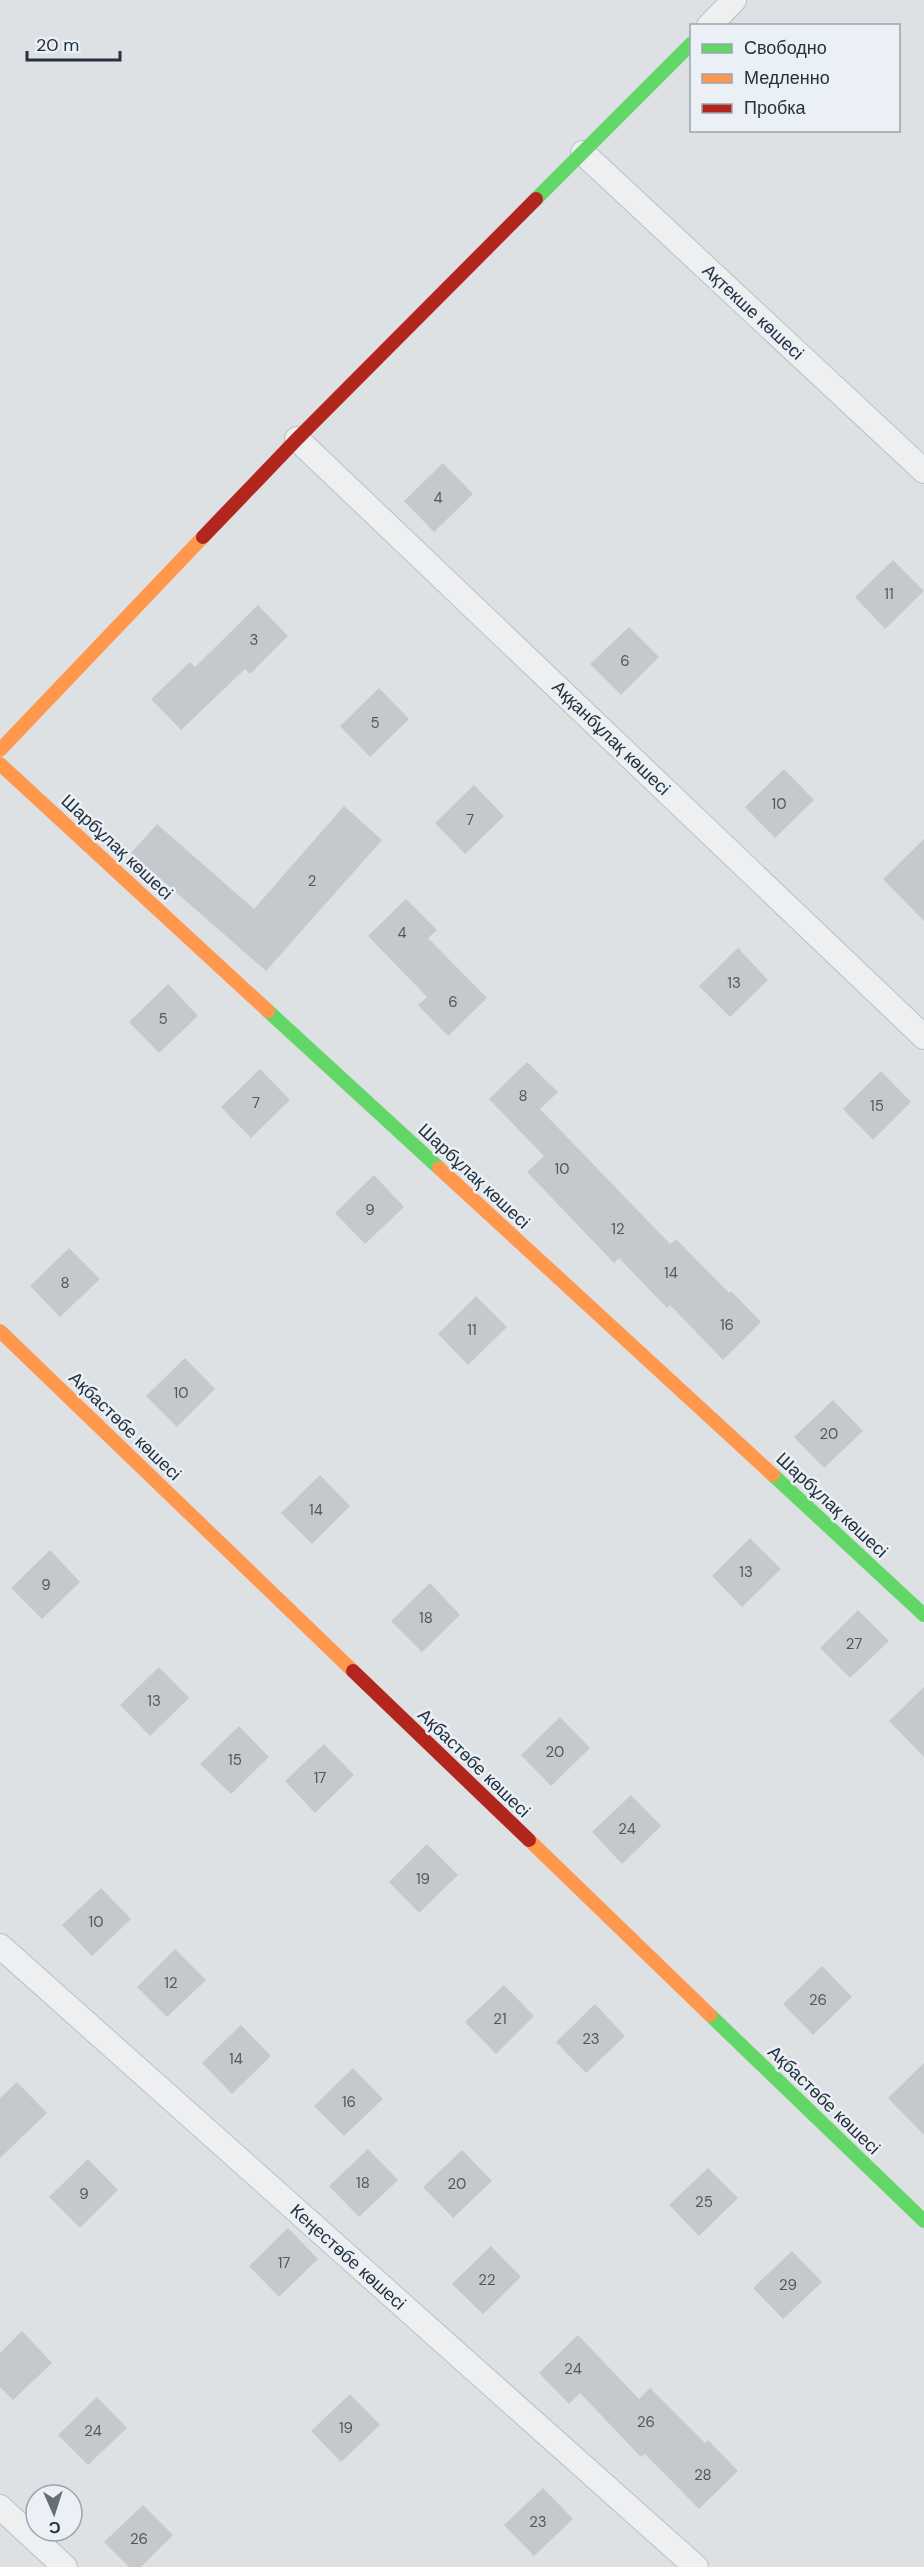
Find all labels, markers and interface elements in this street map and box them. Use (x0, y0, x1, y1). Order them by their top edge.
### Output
scale bar (27, 24, 120, 62)
legend (690, 24, 900, 132)
text: 20 m (36, 33, 79, 57)
text: Свободно (744, 36, 827, 60)
text: Медленно (744, 66, 830, 90)
text: Пробка (744, 96, 807, 120)
street label: Ақтекше көшесі (697, 259, 809, 365)
house number: 4 (433, 488, 443, 508)
house number: 11 (884, 584, 894, 604)
house number: 3 (250, 630, 258, 650)
house number: 6 (620, 651, 630, 671)
street label: Аққанбұлақ көшесі (547, 675, 675, 801)
house number: 5 (370, 713, 380, 733)
street label: Шарбұлақ көшесі (56, 789, 178, 905)
house number: 10 (772, 794, 786, 814)
house number: 7 (466, 810, 474, 830)
house number: 2 (308, 871, 316, 891)
house number: 4 (397, 923, 407, 943)
house number: 13 (727, 973, 741, 993)
house number: 6 (448, 992, 458, 1012)
house number: 5 (158, 1009, 168, 1029)
house number: 8 (518, 1086, 528, 1106)
house number: 7 (252, 1093, 260, 1113)
house number: 15 (870, 1096, 884, 1116)
street label: Шарбұлақ көшесі (413, 1118, 535, 1234)
house number: 10 (555, 1159, 569, 1179)
house number: 9 (365, 1200, 375, 1220)
house number: 12 (611, 1219, 625, 1239)
house number: 14 (664, 1263, 678, 1283)
house number: 8 (60, 1273, 70, 1293)
house number: 16 (720, 1315, 734, 1335)
house number: 11 (467, 1320, 477, 1340)
street label: Ақбастөбе көшесі (64, 1366, 186, 1486)
house number: 10 (174, 1383, 188, 1403)
house number: 20 (820, 1424, 838, 1444)
street label: Шарбұлақ көшесі (771, 1447, 893, 1563)
house number: 14 (309, 1500, 323, 1520)
house number: 13 (739, 1562, 753, 1582)
house number: 9 (41, 1575, 51, 1595)
house number: 18 (419, 1608, 433, 1628)
house number: 27 (846, 1634, 862, 1654)
house number: 13 (147, 1691, 161, 1711)
street label: Ақбастөбе көшесі (413, 1703, 535, 1823)
house number: 20 (546, 1742, 564, 1762)
house number: 15 (228, 1750, 242, 1770)
house number: 17 (314, 1768, 326, 1788)
house number: 24 (618, 1819, 636, 1839)
house number: 19 (416, 1869, 430, 1889)
house number: 10 (89, 1912, 103, 1932)
house number: 12 (164, 1973, 178, 1993)
house number: 26 (809, 1990, 827, 2010)
house number: 21 (493, 2009, 507, 2029)
house number: 23 (582, 2029, 600, 2049)
street label: Ақбастөбе көшесі (763, 2040, 885, 2160)
house number: 14 (229, 2049, 243, 2069)
house number: 16 (342, 2092, 356, 2112)
house number: 18 (356, 2173, 370, 2193)
house number: 20 (448, 2174, 466, 2194)
house number: 9 (79, 2184, 89, 2204)
house number: 25 (695, 2192, 713, 2212)
street label: Кеңестөбе көшесі (285, 2199, 411, 2315)
house number: 17 (278, 2253, 290, 2273)
house number: 22 (478, 2270, 496, 2290)
house number: 29 (779, 2275, 797, 2295)
house number: 24 (564, 2359, 582, 2379)
house number: 26 (637, 2412, 655, 2432)
house number: 19 (339, 2418, 353, 2438)
house number: 24 (84, 2421, 102, 2441)
house number: 28 (694, 2465, 712, 2485)
north arrow (24, 2483, 84, 2543)
house number: 23 (529, 2512, 547, 2532)
text: С (48, 2517, 61, 2538)
house number: 26 (130, 2529, 148, 2549)

